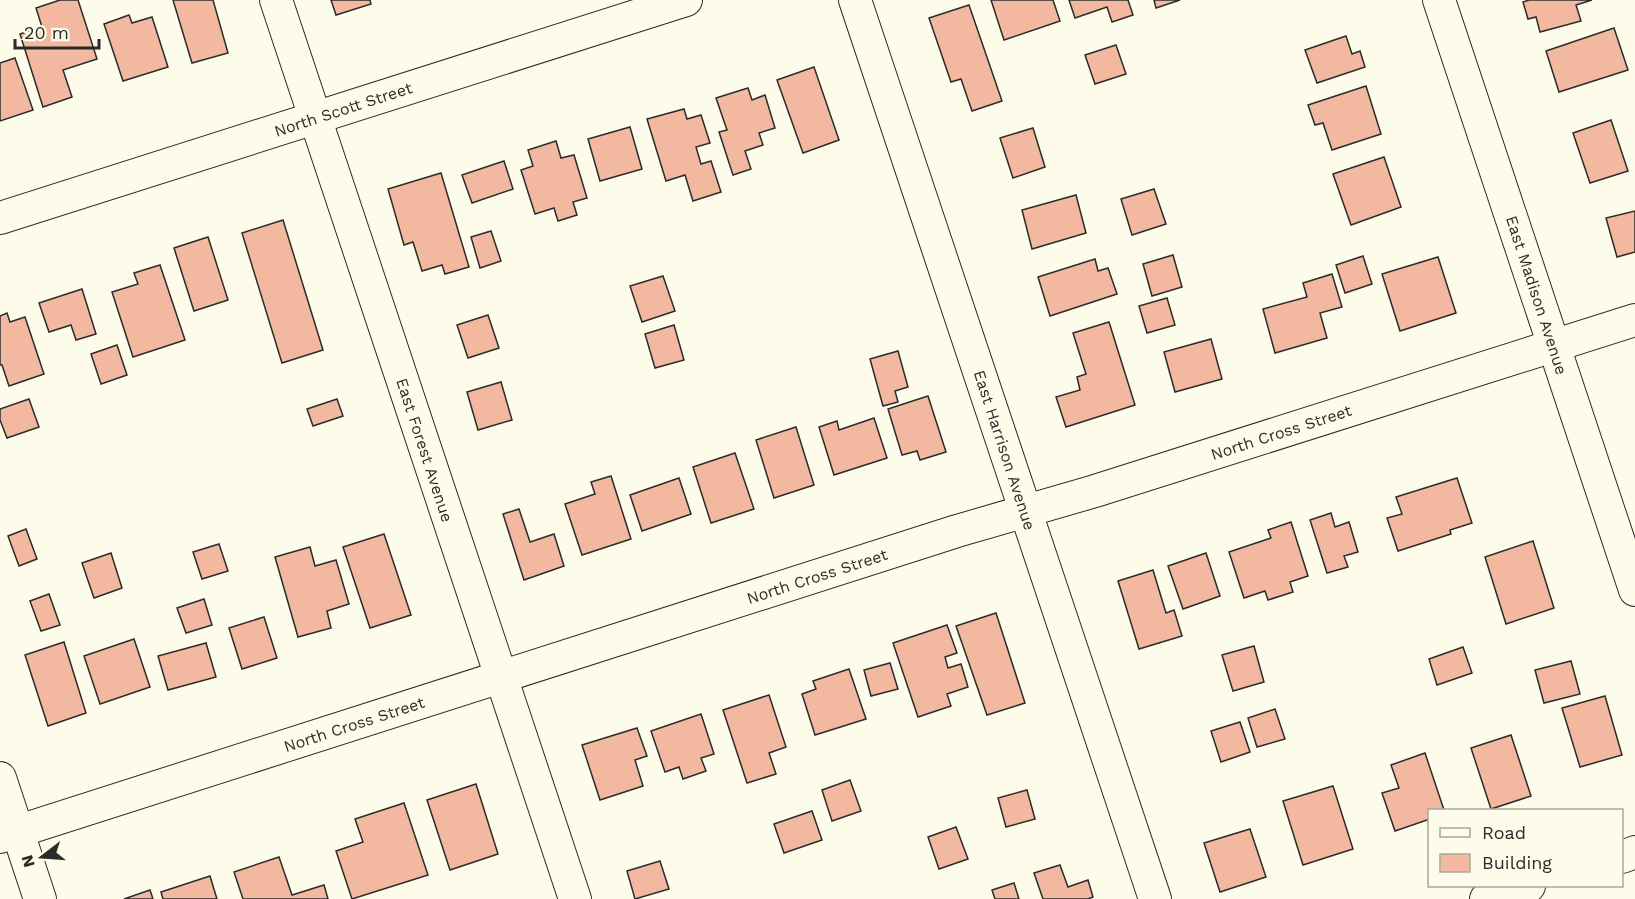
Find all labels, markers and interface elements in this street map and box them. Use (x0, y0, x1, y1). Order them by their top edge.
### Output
scale bar (15, 12, 99, 50)
text: 20 m (24, 22, 69, 43)
street label: North Scott Street (272, 78, 415, 141)
street label: East Madison Avenue (1502, 213, 1571, 377)
street label: East Harrison Avenue (970, 368, 1039, 533)
street label: East Forest Avenue (392, 376, 457, 525)
street label: North Cross Street (1208, 401, 1354, 464)
street label: North Cross Street (744, 545, 890, 608)
street label: North Cross Street (281, 693, 427, 756)
legend (1428, 809, 1623, 887)
text: Road (1482, 822, 1526, 843)
north arrow (12, 827, 72, 887)
text: Building (1482, 852, 1552, 873)
text: N (17, 853, 39, 870)

